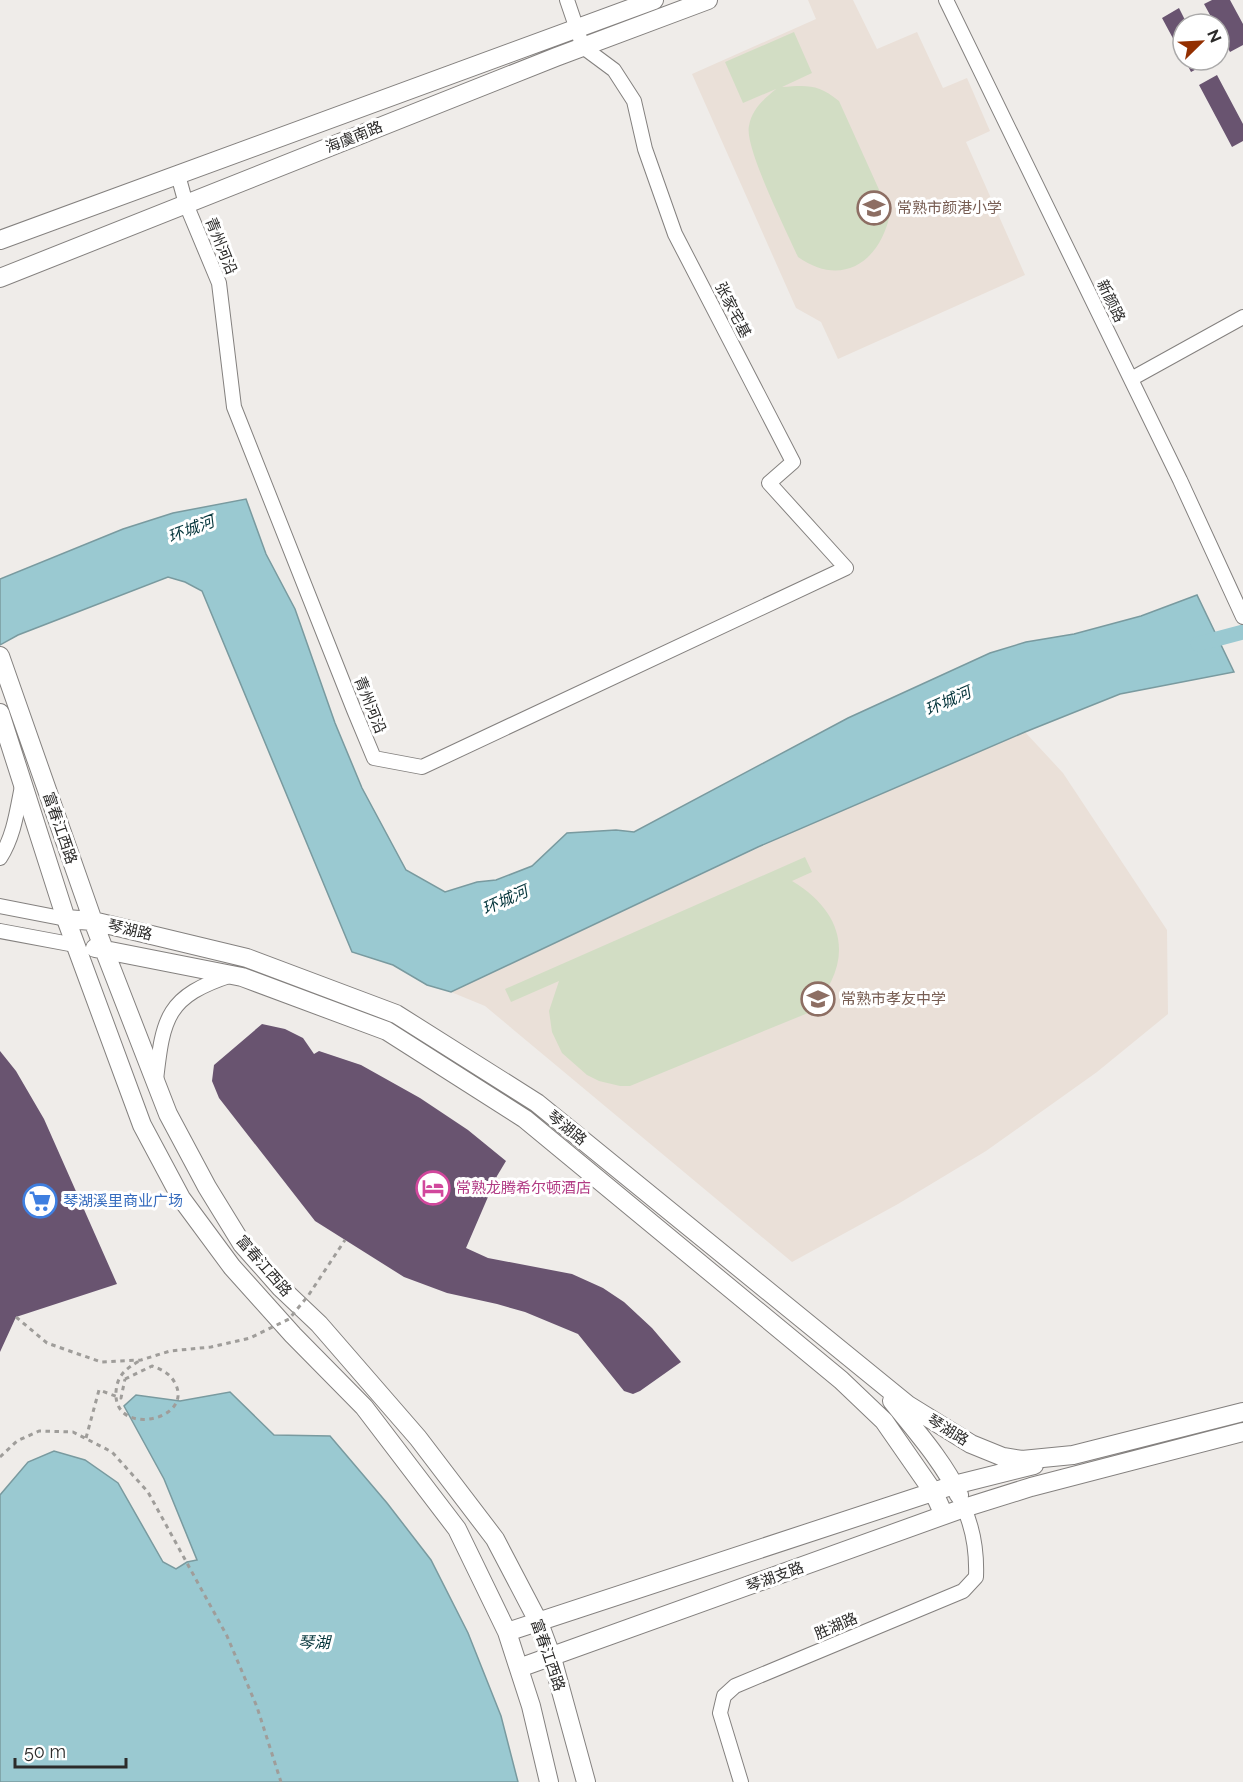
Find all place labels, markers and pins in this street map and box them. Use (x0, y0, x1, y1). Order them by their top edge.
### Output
school or university icon: 常熟市颜港小学 (856, 190, 892, 226)
place label: 常熟市颜港小学 (897, 199, 1002, 217)
school or university icon: 常熟市孝友中学 (800, 981, 836, 1017)
place label: 常熟市孝友中学 (841, 990, 946, 1008)
hotel icon: 常熟龙腾希尔顿酒店 (415, 1170, 451, 1206)
place label: 常熟龙腾希尔顿酒店 (456, 1179, 591, 1197)
supermarket icon: 琴湖溪里商业广场 (22, 1183, 58, 1219)
place label: 琴湖溪里商业广场 (63, 1192, 183, 1210)

